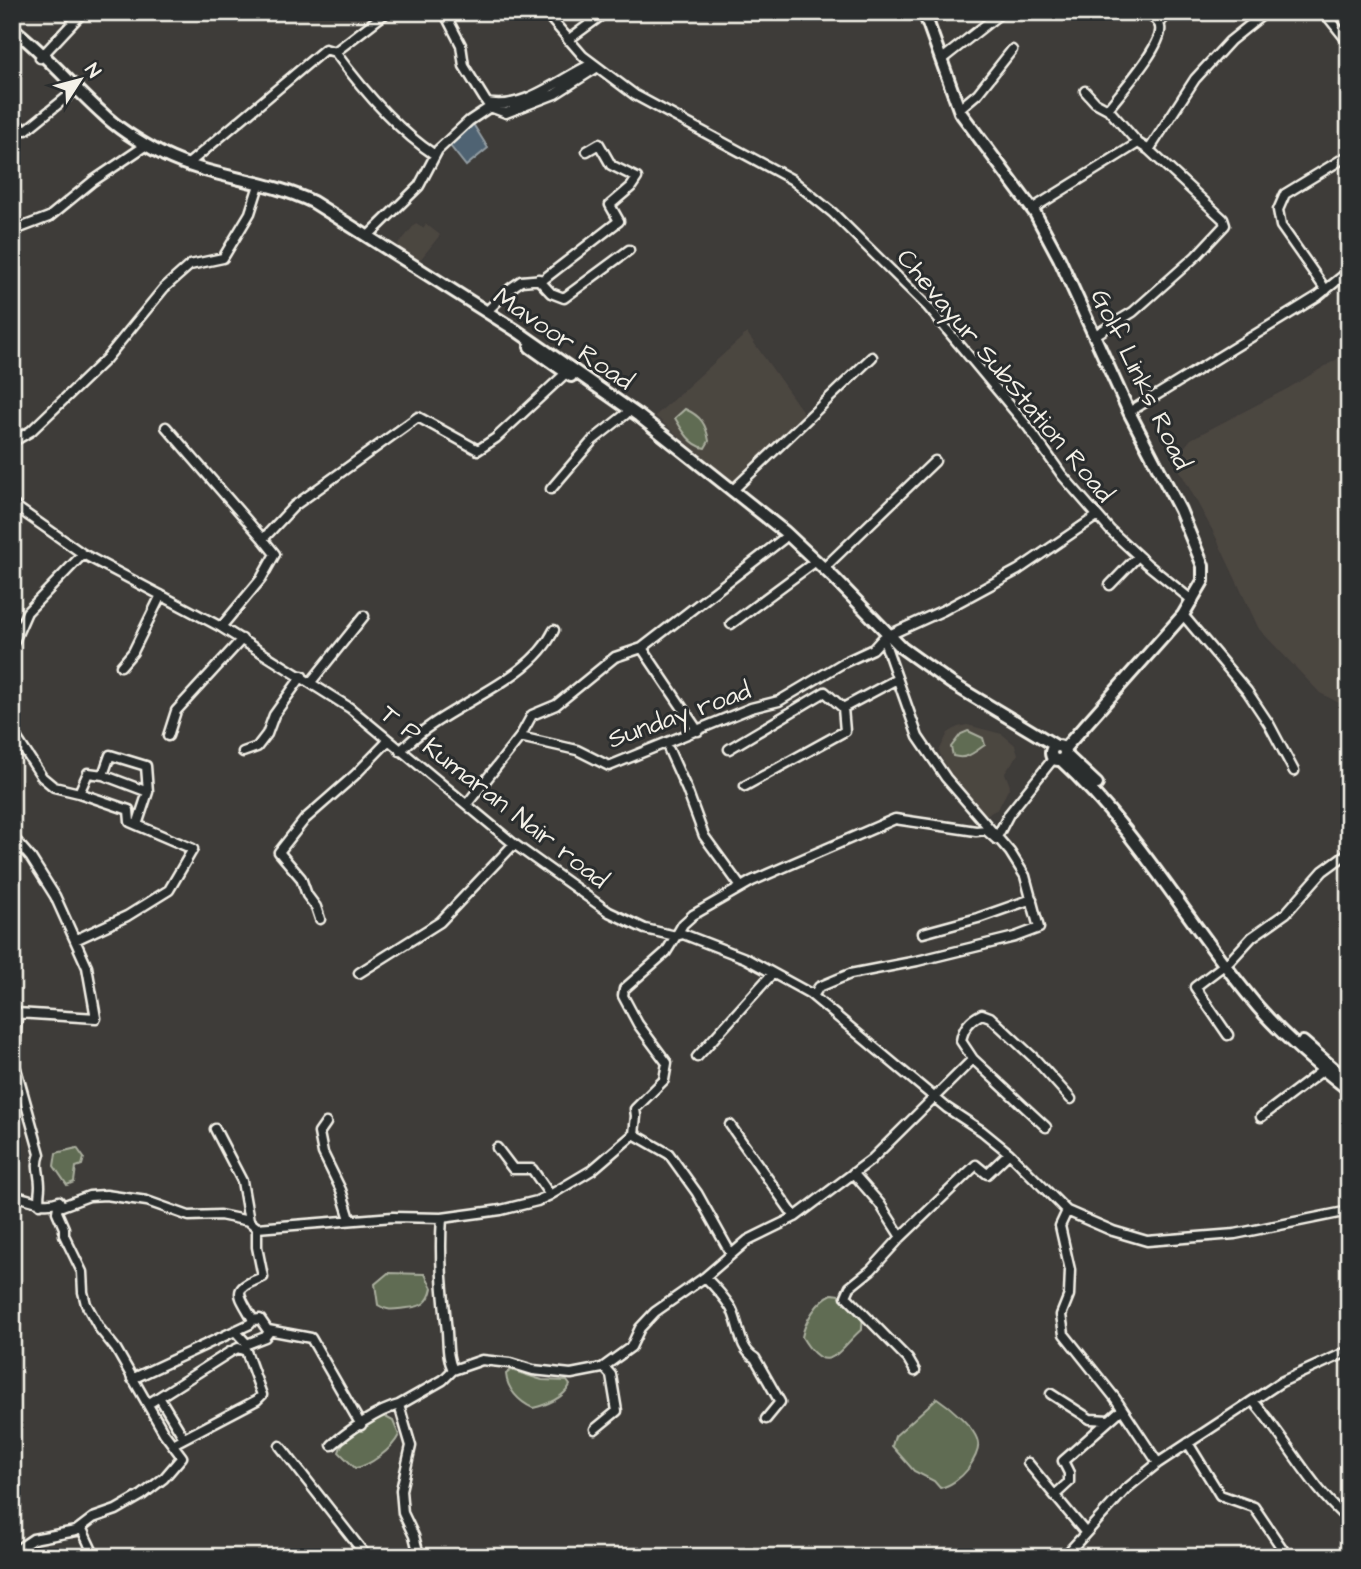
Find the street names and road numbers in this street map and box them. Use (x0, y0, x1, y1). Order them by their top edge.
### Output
street label: Chevayur SubStation Road (887, 241, 1122, 512)
street label: Mavoor Road (486, 279, 641, 399)
street label: Golf Links Road (1082, 283, 1200, 476)
street label: Sunday road (603, 672, 757, 759)
street label: T P Kumaran Nair road (373, 696, 616, 897)

